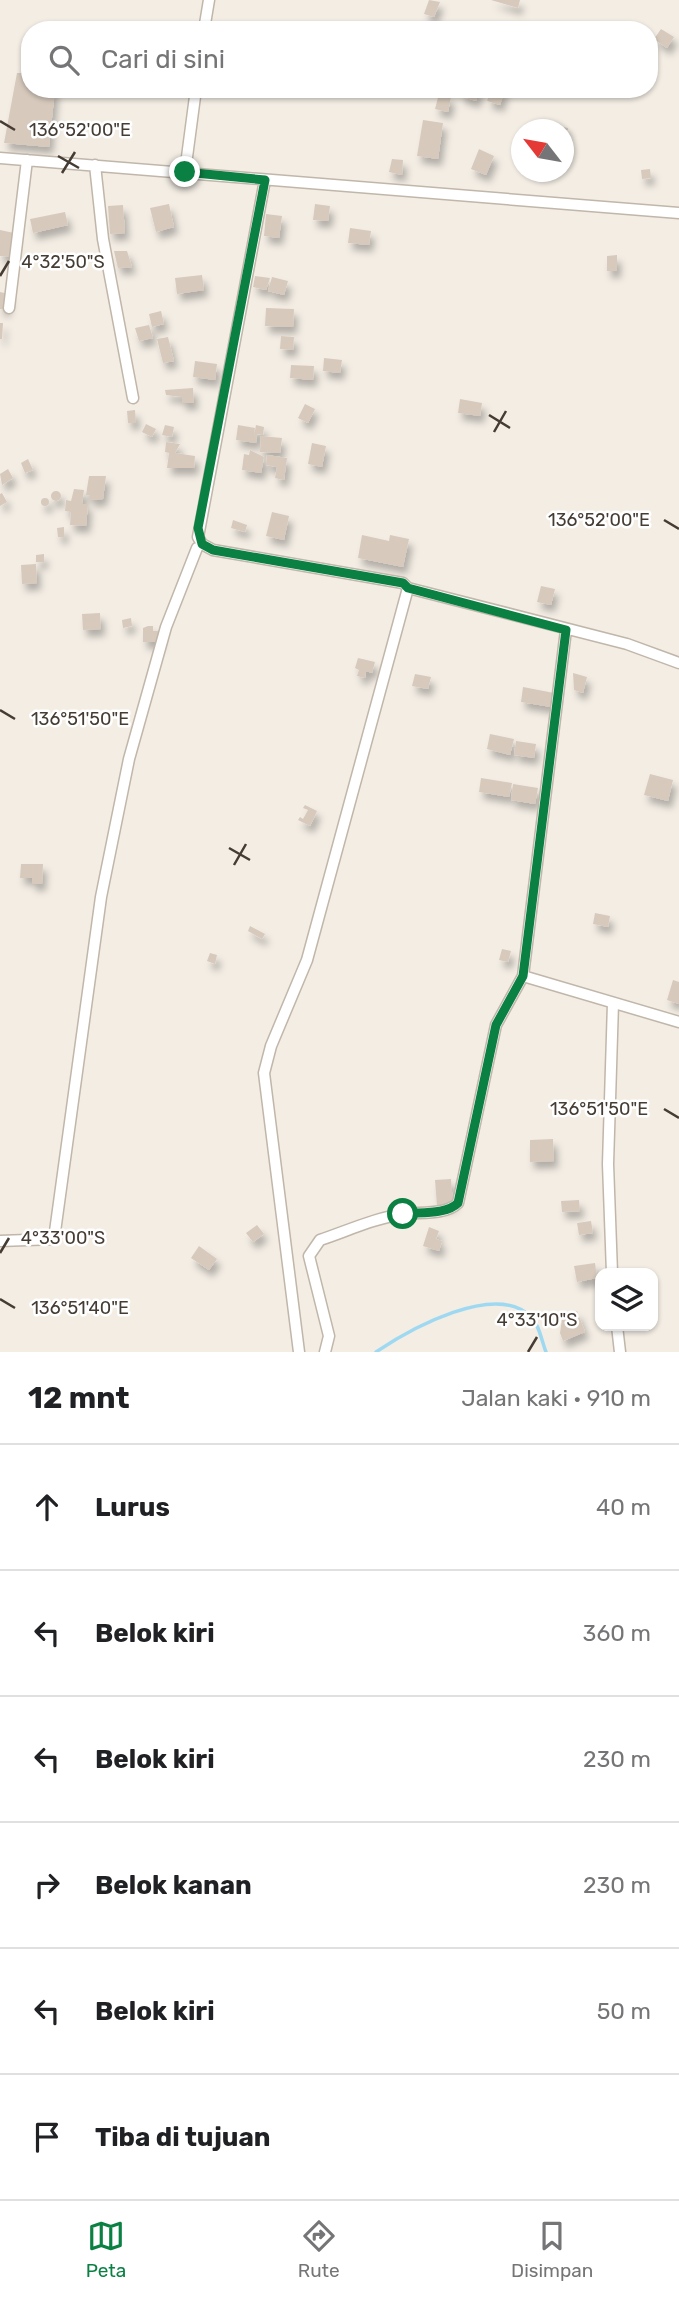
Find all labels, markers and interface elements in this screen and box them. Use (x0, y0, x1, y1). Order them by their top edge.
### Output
search box (21, 21, 658, 98)
icon: search (45, 41, 83, 79)
text: Cari di sini (101, 44, 225, 75)
text: 136°52'00"E (29, 119, 131, 141)
north arrow (511, 119, 574, 182)
route end (169, 156, 200, 187)
text: 4°32'50"S (21, 251, 105, 273)
text: 136°52'00"E (548, 509, 650, 531)
text: 136°51'50"E (31, 708, 129, 730)
text: 136°51'50"E (550, 1098, 648, 1120)
route start (387, 1198, 418, 1229)
text: 4°33'00"S (21, 1227, 105, 1249)
map controls (595, 1268, 658, 1331)
button: layers (595, 1268, 658, 1331)
text: 136°51'40"E (31, 1297, 129, 1319)
text: 4°33'10"S (497, 1309, 577, 1331)
text: 12 mnt (28, 1380, 129, 1416)
text: Jalan kaki · 910 m (461, 1384, 651, 1412)
icon: ahead (28, 1488, 66, 1526)
text: Lurus (95, 1492, 170, 1523)
text: 40 m (596, 1493, 651, 1521)
icon: left (28, 1614, 66, 1652)
text: Belok kiri (95, 1618, 215, 1649)
text: 360 m (583, 1619, 651, 1647)
icon: left (28, 1740, 66, 1778)
text: Belok kiri (95, 1744, 215, 1775)
text: 230 m (583, 1745, 651, 1773)
icon: right (28, 1866, 66, 1904)
text: Belok kanan (95, 1870, 252, 1901)
text: 230 m (583, 1871, 651, 1899)
icon: left (28, 1992, 66, 2030)
text: Belok kiri (95, 1996, 215, 2027)
text: 50 m (597, 1997, 651, 2025)
icon: arrive (28, 2118, 66, 2156)
text: Tiba di tujuan (95, 2122, 270, 2153)
tab: Peta (86, 2217, 126, 2282)
tab: Rute (298, 2217, 340, 2282)
tab: Disimpan (511, 2217, 593, 2282)

